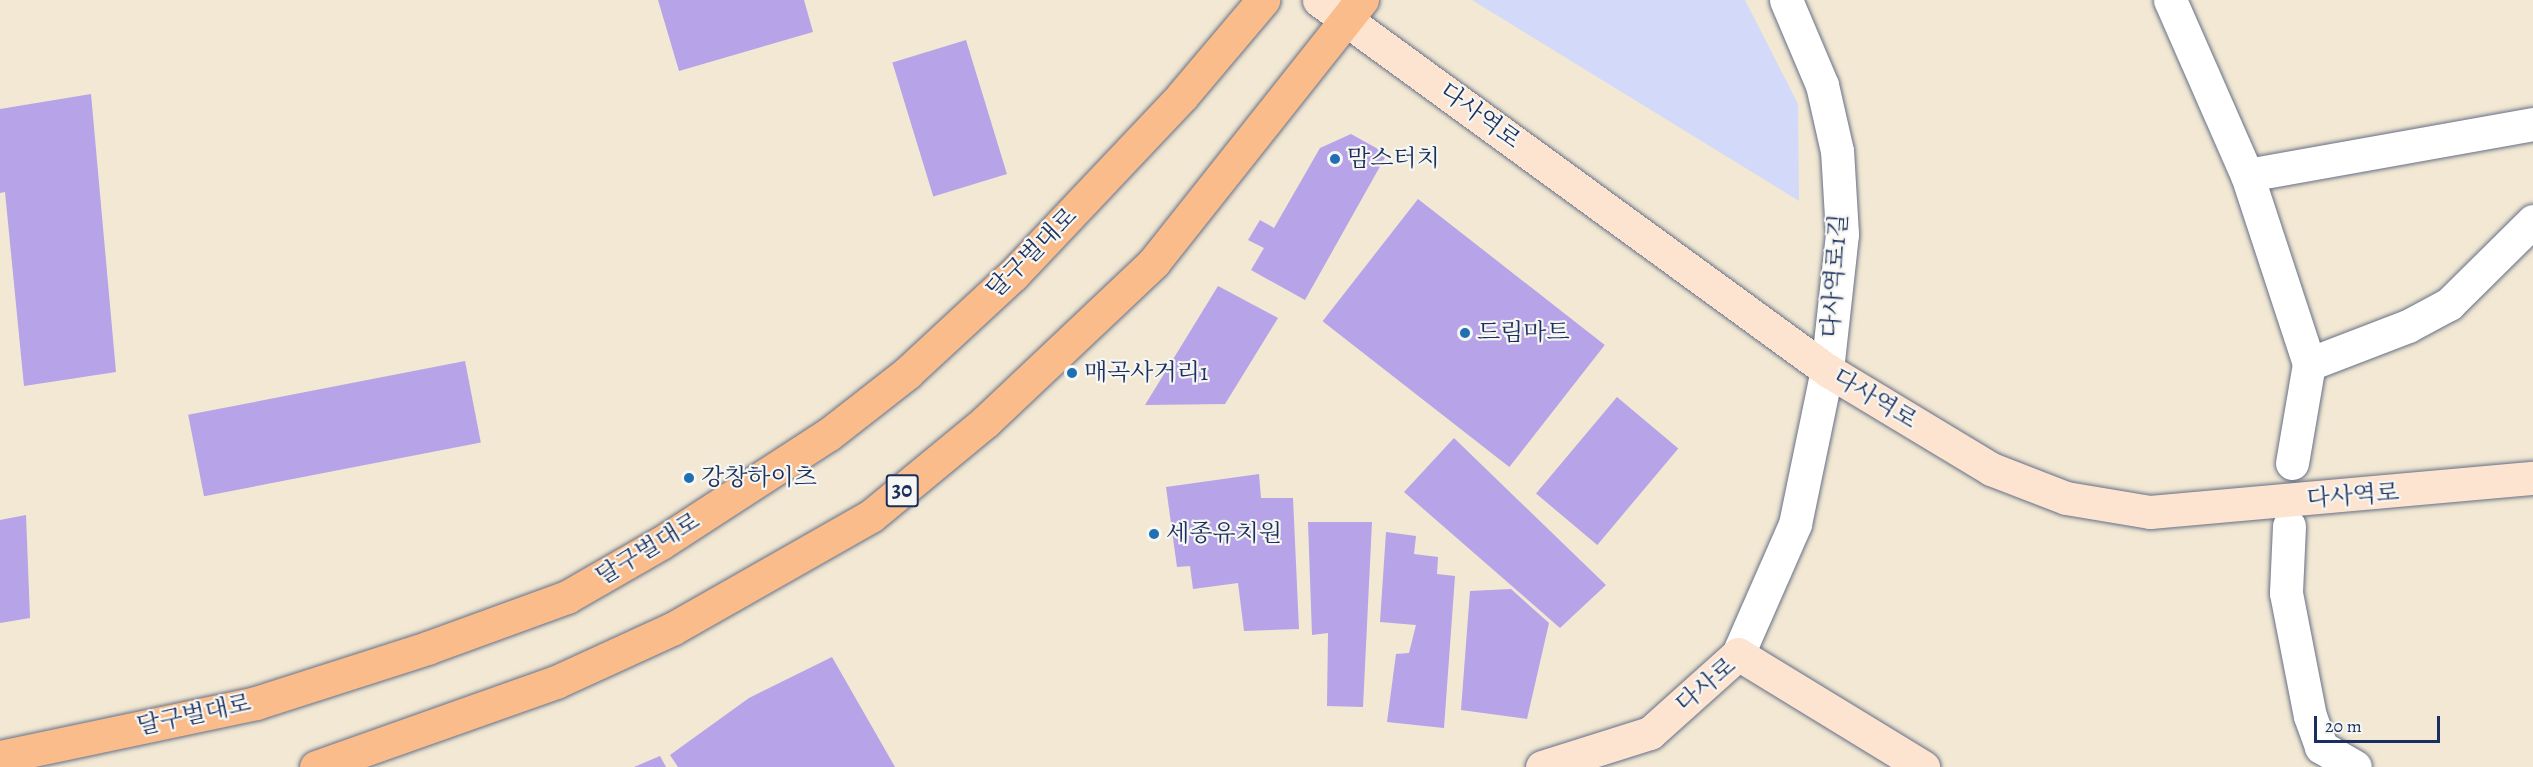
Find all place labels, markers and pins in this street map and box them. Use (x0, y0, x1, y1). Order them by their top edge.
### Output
place label: 맘스터치 (1347, 145, 1440, 173)
marker: 맘스터치 (1328, 152, 1342, 166)
place label: 드림마트 (1477, 319, 1570, 347)
marker: 드림마트 (1458, 326, 1472, 340)
place label: 매곡사거리1 (1084, 359, 1208, 387)
marker: 매곡사거리1 (1065, 366, 1079, 380)
place label: 강창하이츠 (701, 464, 817, 492)
marker: 강창하이츠 (682, 471, 696, 485)
place label: 세종유치원 (1166, 520, 1282, 548)
marker: 세종유치원 (1147, 527, 1161, 541)

